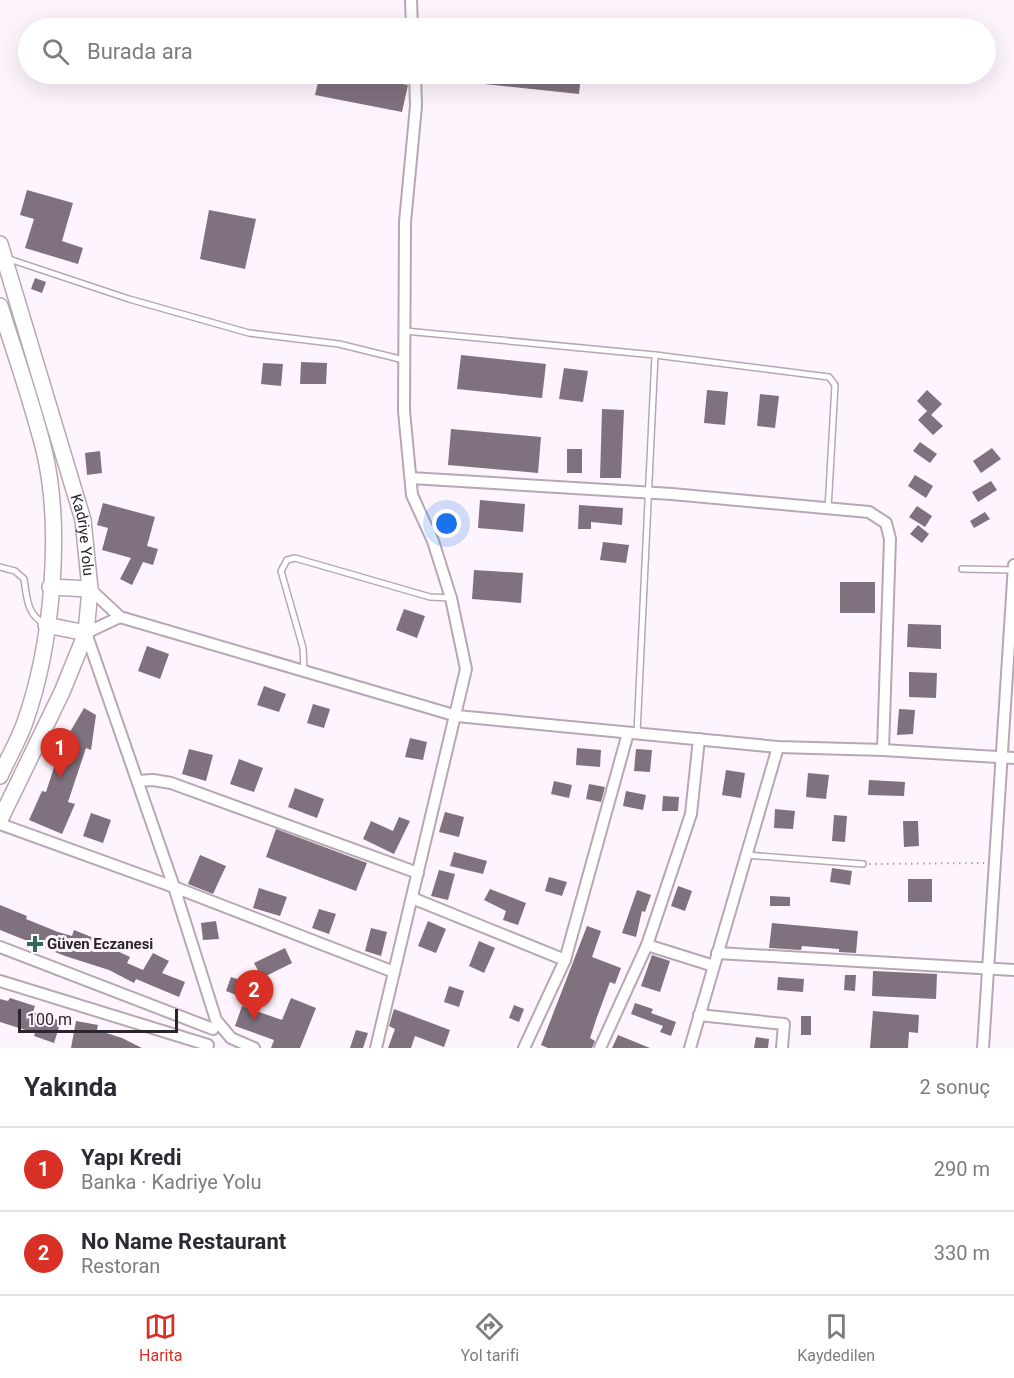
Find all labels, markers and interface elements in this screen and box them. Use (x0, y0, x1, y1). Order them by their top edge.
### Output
search box (18, 18, 996, 84)
icon: search (39, 35, 72, 68)
text: Burada ara (87, 39, 193, 64)
street label: Kadriye Yolu (67, 492, 98, 577)
your location (432, 509, 461, 538)
pin: 1 (40, 728, 80, 778)
place label: Güven Eczanesi (47, 935, 153, 953)
marker: Güven Eczanesi (28, 937, 42, 951)
pin: 2 (234, 970, 274, 1020)
scale bar (18, 1006, 178, 1034)
text: 100 m (27, 1010, 72, 1029)
text: Yakında (24, 1072, 117, 1102)
text: 2 sonuç (920, 1075, 990, 1099)
text: Yapı Kredi (81, 1145, 181, 1170)
text: 1 (38, 1157, 49, 1181)
text: 290 m (934, 1157, 990, 1181)
text: Banka · Kadriye Yolu (81, 1170, 261, 1194)
text: No Name Restaurant (81, 1229, 286, 1254)
text: 2 (38, 1241, 49, 1265)
text: 330 m (934, 1241, 990, 1265)
text: Restoran (81, 1254, 160, 1278)
tab: Harita (139, 1310, 182, 1365)
tab: Yol tarifi (460, 1310, 519, 1365)
tab: Kaydedilen (797, 1310, 875, 1365)

